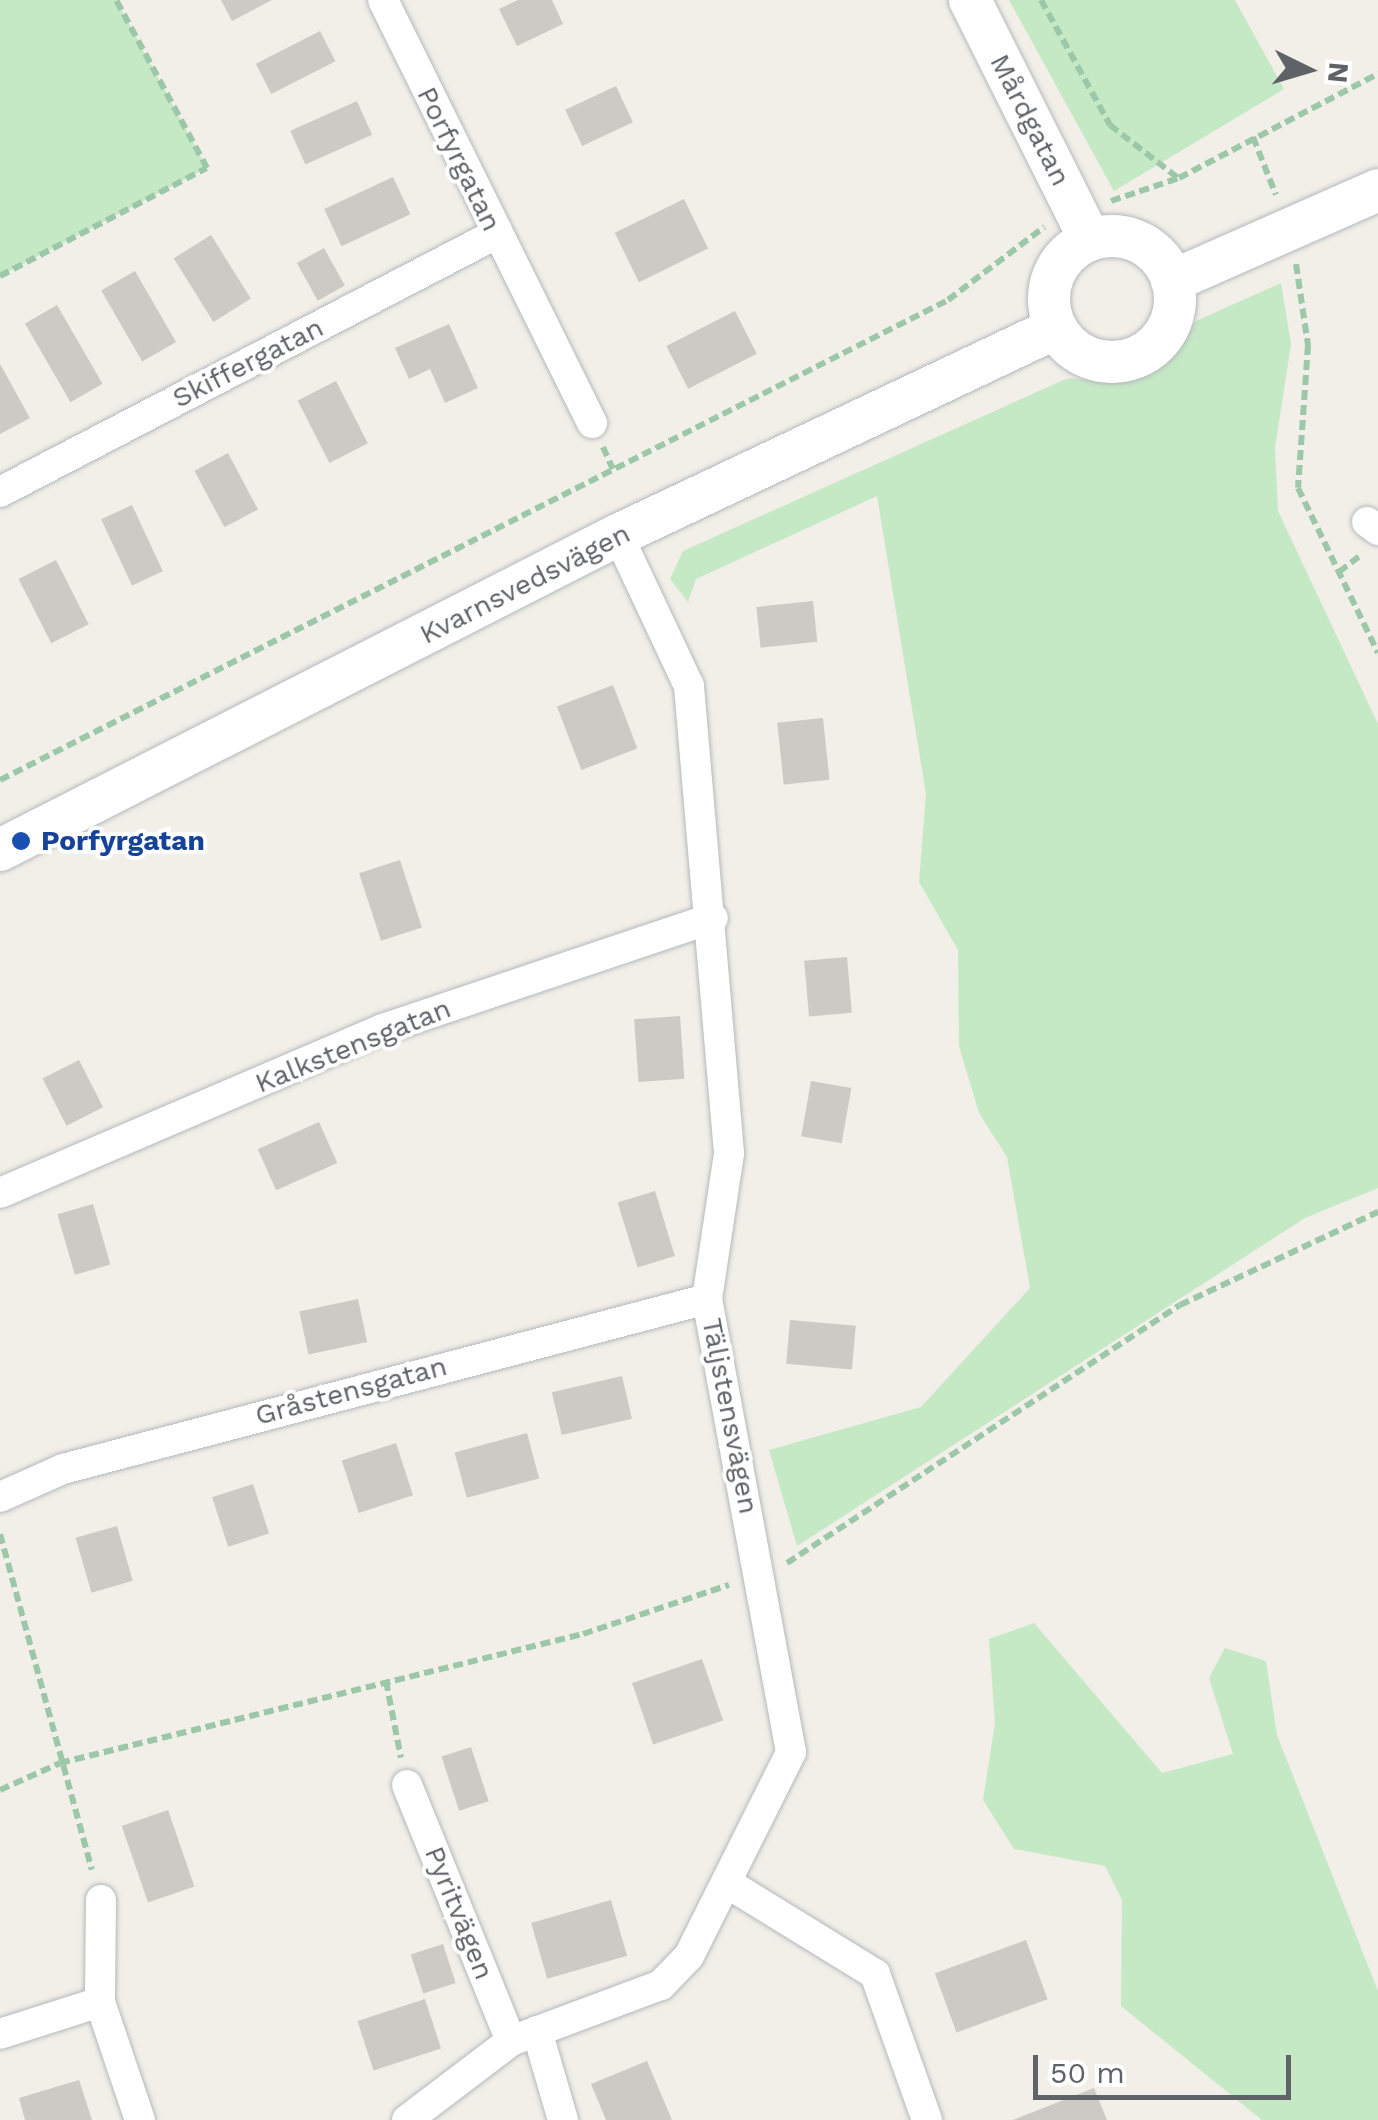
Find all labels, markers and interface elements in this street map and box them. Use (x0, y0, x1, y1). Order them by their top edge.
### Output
north arrow (1258, 20, 1358, 120)
street label: Mårdgatan (983, 49, 1077, 191)
text: N (1321, 61, 1356, 84)
street label: Porfyrgatan (410, 81, 508, 237)
street label: Skiffergatan (167, 311, 329, 415)
street label: Kvarnsvedsvägen (414, 517, 636, 651)
place label: Porfyrgatan (41, 824, 205, 858)
marker: Porfyrgatan (10, 830, 32, 852)
street label: Kalkstensgatan (250, 992, 456, 1100)
street label: Täljstensvägen (695, 1315, 765, 1517)
street label: Gråstensgatan (252, 1349, 450, 1433)
street label: Pyritvägen (417, 1842, 501, 1984)
scale bar (1038, 2035, 1296, 2097)
text: 50 m (1050, 2055, 1125, 2090)

